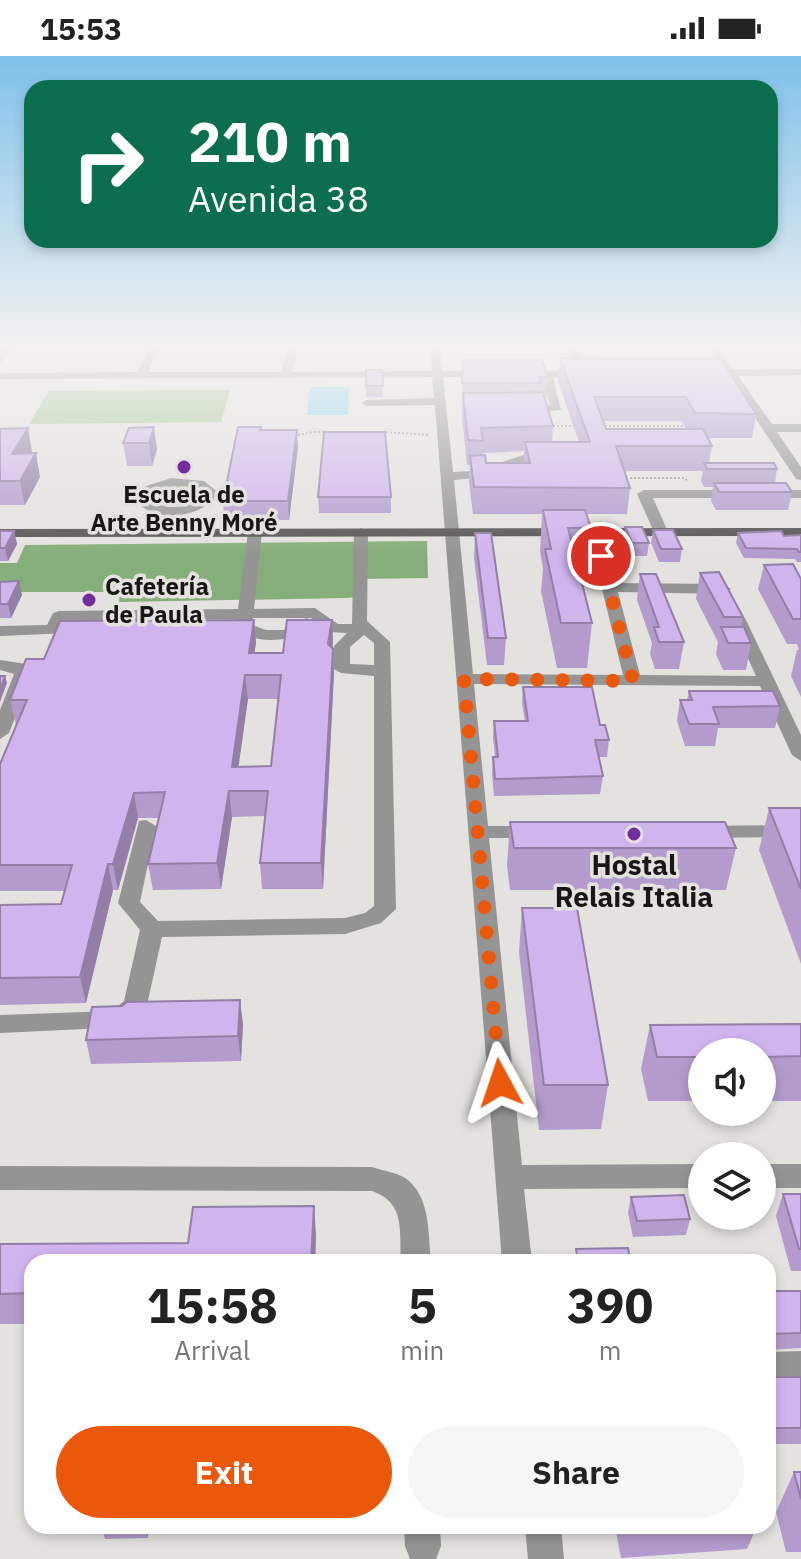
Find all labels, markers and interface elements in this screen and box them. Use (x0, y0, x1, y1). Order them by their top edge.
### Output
text: 15:53 (40, 9, 122, 48)
text: 210 m (188, 105, 352, 177)
icon: right (56, 112, 160, 216)
text: Avenida 38 (188, 175, 369, 222)
marker: Escuela de Arte Benny Moré (175, 458, 193, 476)
place label: Escuela de Arte Benny Moré (90, 478, 278, 538)
pin (567, 522, 635, 590)
icon: arrive (579, 534, 623, 578)
place label: Cafetería de Paula (105, 570, 209, 630)
marker: Cafetería de Paula (80, 591, 98, 609)
marker: Hostal Relais Italia (625, 825, 643, 843)
place label: Hostal Relais Italia (555, 846, 713, 915)
map controls (688, 1038, 776, 1230)
button: sound (688, 1038, 776, 1126)
position arrow (458, 1041, 542, 1125)
button: layers (688, 1142, 776, 1230)
text: 15:58 (147, 1274, 278, 1336)
text: 5 (408, 1274, 437, 1336)
text: 390 (567, 1274, 653, 1336)
text: Arrival (174, 1333, 250, 1367)
text: min (400, 1333, 444, 1367)
text: m (599, 1333, 621, 1367)
button: Exit (56, 1426, 392, 1518)
button: Share (408, 1426, 744, 1518)

